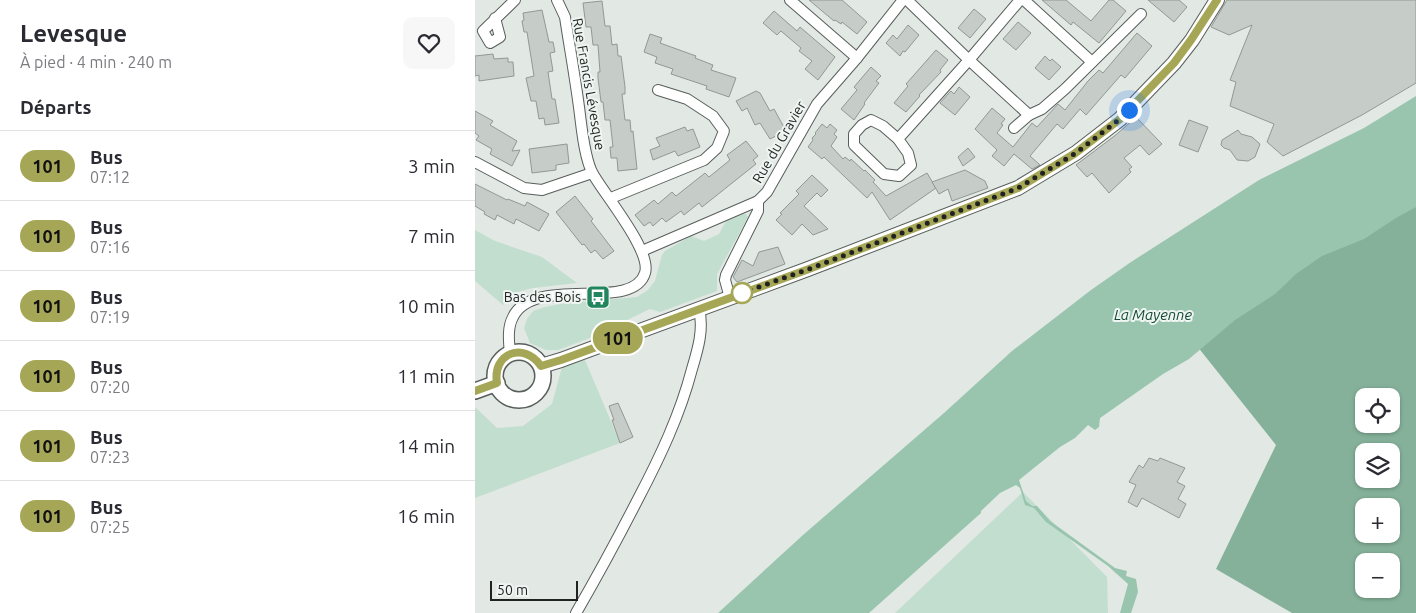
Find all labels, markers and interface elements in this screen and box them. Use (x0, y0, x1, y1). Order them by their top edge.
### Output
button: heart (403, 17, 455, 69)
street label: Rue Francis Lévesque (570, 17, 608, 151)
text: Levesque (20, 20, 127, 47)
text: À pied · 4 min · 240 m (20, 53, 172, 71)
text: Départs (20, 96, 91, 118)
street label: Rue du Gravier (749, 98, 809, 186)
your location (1117, 98, 1142, 123)
text: Bus (90, 146, 123, 168)
text: 3 min (408, 155, 455, 177)
text: 101 (32, 156, 63, 176)
text: 07:12 (90, 168, 130, 186)
text: Bus (90, 216, 123, 238)
text: 7 min (408, 225, 455, 247)
text: 101 (32, 226, 63, 246)
text: 07:16 (90, 238, 130, 256)
unlabelled marker (731, 282, 753, 304)
bus stop icon: Bas des Bois (585, 284, 611, 310)
text: Bus (90, 286, 123, 308)
place label: Bas des Bois (504, 289, 581, 305)
text: 10 min (397, 295, 455, 317)
text: 101 (32, 296, 63, 316)
water label: La Mayenne (1114, 306, 1192, 323)
text: 07:19 (90, 308, 130, 326)
line badge: 101 (589, 322, 647, 354)
text: 101 (603, 328, 633, 348)
text: Bus (90, 356, 123, 378)
text: 11 min (397, 365, 455, 387)
text: 101 (32, 366, 63, 386)
text: 07:20 (90, 378, 130, 396)
map controls (1355, 388, 1400, 598)
button: locate (1355, 388, 1400, 433)
text: Bus (90, 426, 123, 448)
text: 14 min (397, 435, 455, 457)
text: 101 (32, 436, 63, 456)
button: layers (1355, 443, 1400, 488)
text: 07:23 (90, 448, 130, 466)
text: Bus (90, 496, 123, 518)
button: + (1355, 498, 1400, 543)
text: 16 min (397, 505, 455, 527)
text: 101 (32, 506, 63, 526)
text: 07:25 (90, 518, 130, 536)
button: − (1355, 553, 1400, 598)
scale bar (490, 578, 577, 601)
text: 50 m (497, 582, 528, 598)

